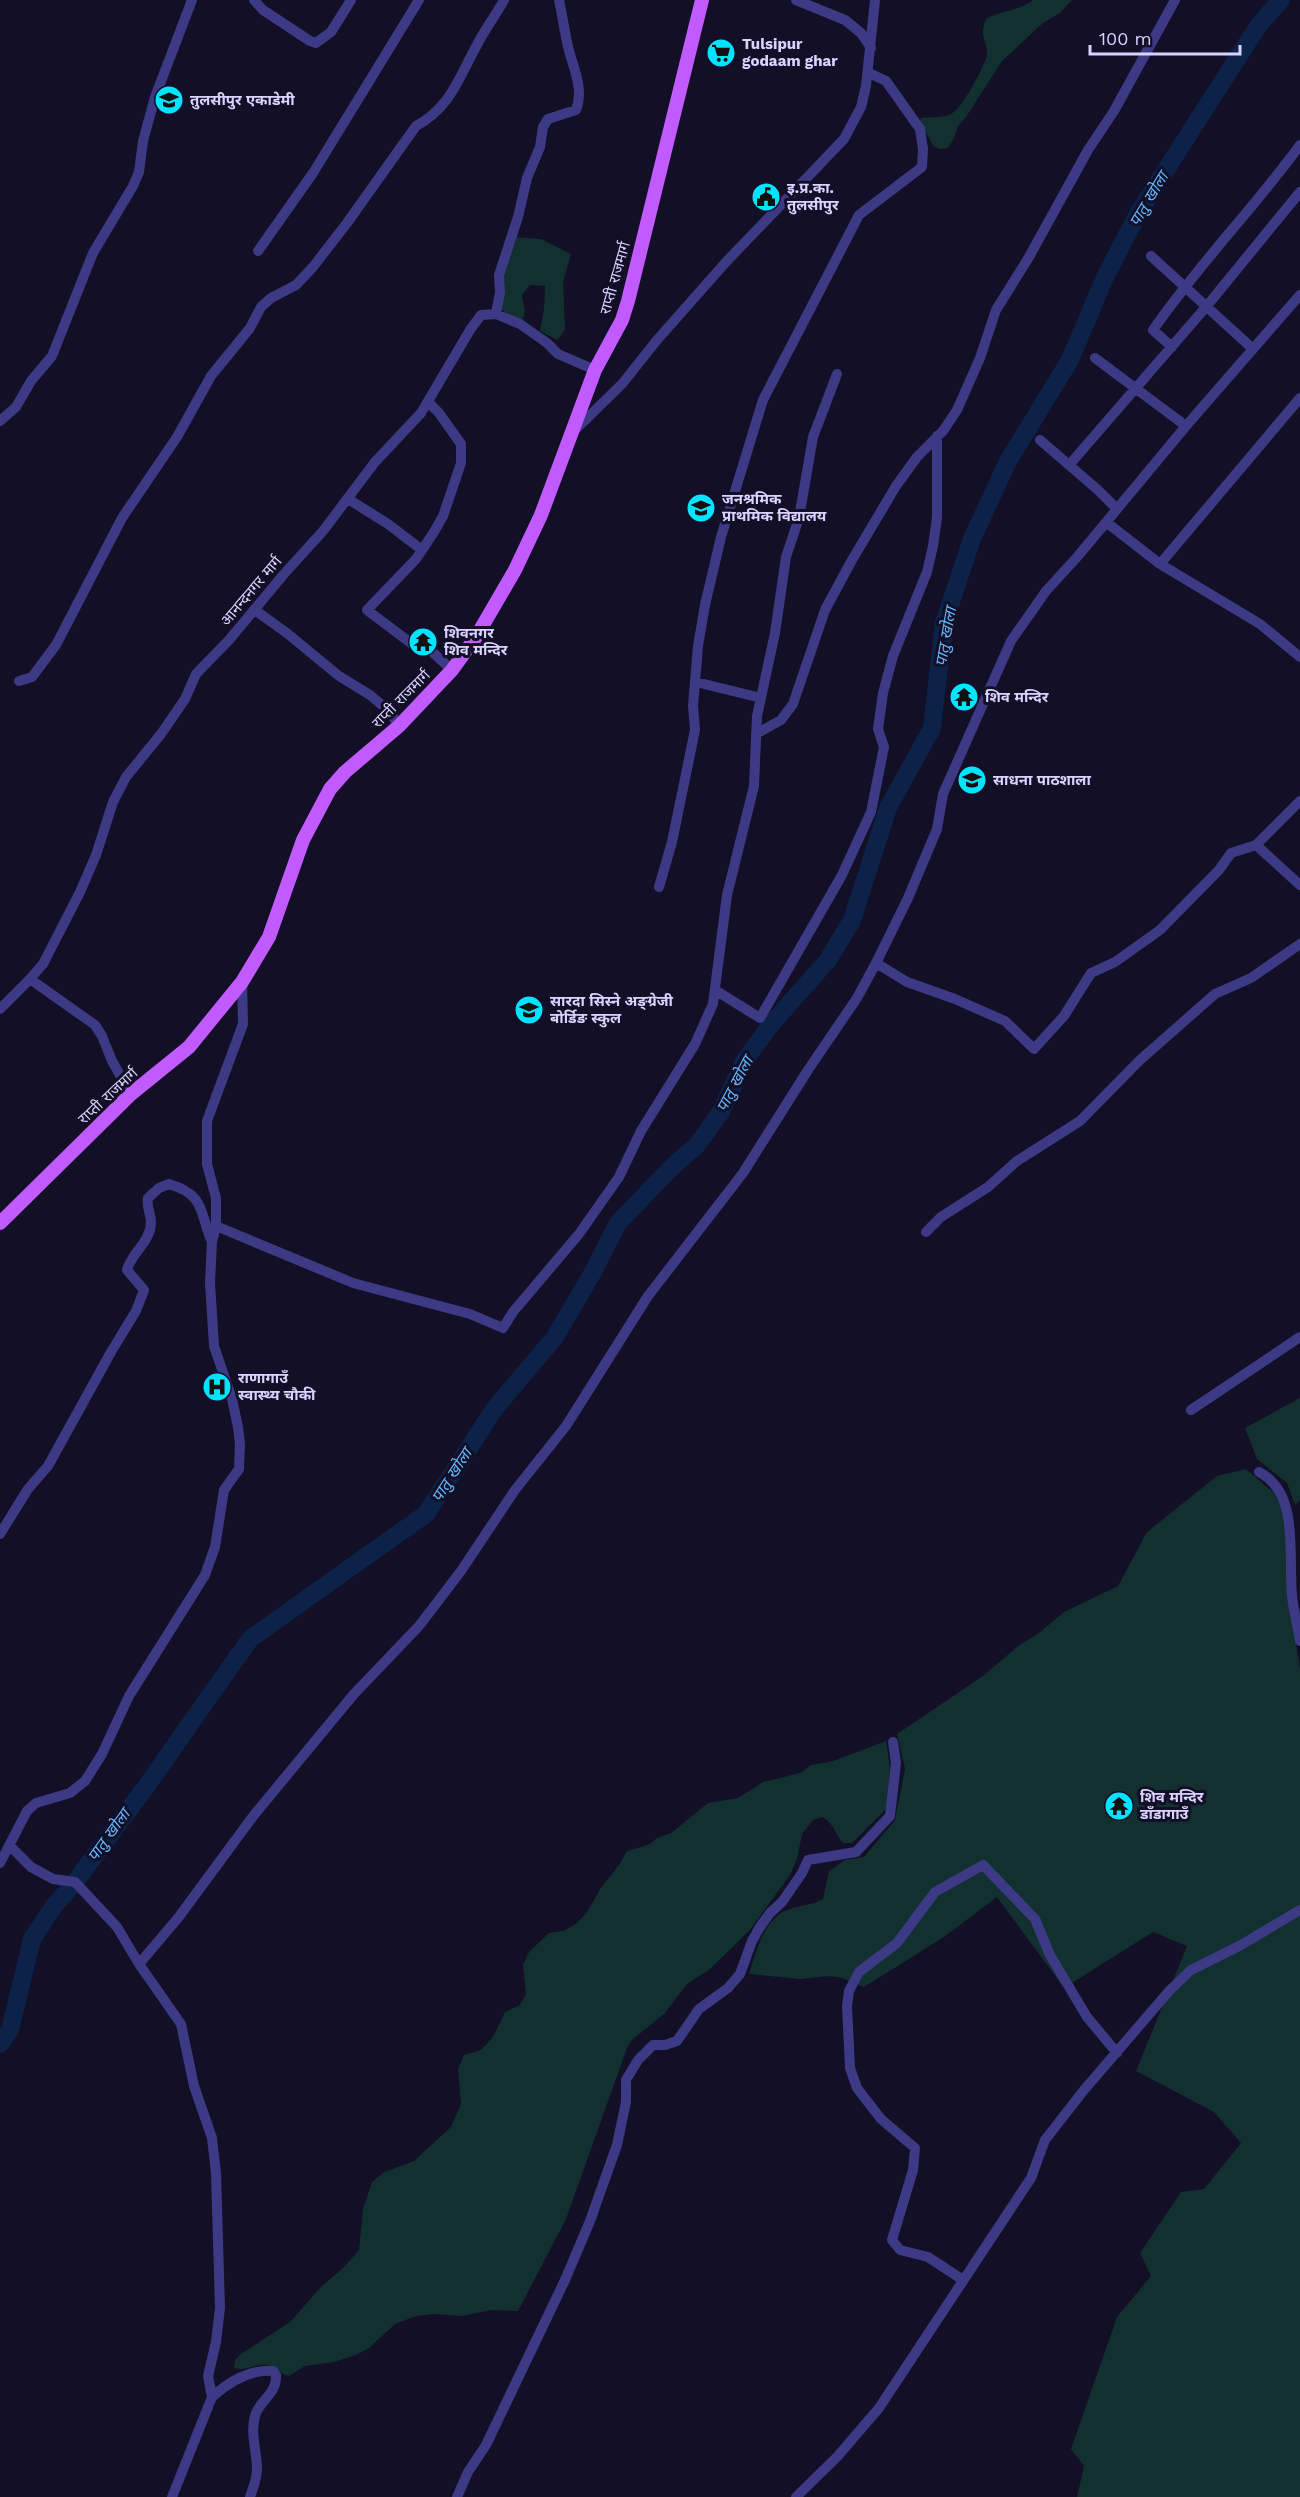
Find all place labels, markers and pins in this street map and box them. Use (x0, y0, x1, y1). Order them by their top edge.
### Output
place label: Tulsipur godaam ghar (742, 35, 838, 70)
supermarket icon: Tulsipur godaam ghar (705, 37, 737, 69)
school or university icon: तुलसीपुर एकाडेमी (153, 84, 185, 116)
place label: तुलसीपुर एकाडेमी (190, 91, 295, 110)
place label: इ.प्र.का. तुलसीपुर (787, 179, 839, 215)
public building icon: इ.प्र.का. तुलसीपुर (750, 181, 782, 213)
place label: जनश्रमिक प्राथमिक विद्यालय (722, 490, 827, 525)
school or university icon: जनश्रमिक प्राथमिक विद्यालय (685, 492, 717, 524)
place label: शिवनगर शिव मन्दिर (444, 624, 508, 659)
temple icon: शिवनगर शिव मन्दिर (407, 626, 439, 658)
temple icon: शिव मन्दिर (948, 681, 980, 713)
place label: शिव मन्दिर (985, 688, 1049, 706)
school or university icon: साधना पाठशाला (956, 764, 988, 796)
place label: साधना पाठशाला (993, 771, 1091, 789)
place label: सारदा सिस्ने अङ्ग्रेजी बोर्डिङ स्कुल (550, 992, 674, 1028)
school or university icon: सारदा सिस्ने अङ्ग्रेजी बोर्डिङ स्कुल (513, 994, 545, 1026)
place label: राणागाउँ स्वास्थ्य चौकी (238, 1369, 316, 1404)
hospital icon: राणागाउँ स्वास्थ्य चौकी (201, 1371, 233, 1403)
place label: शिव मन्दिर डाँडागाउँ (1139, 1788, 1204, 1823)
temple icon: शिव मन्दिर डाँडागाउँ (1103, 1790, 1135, 1822)

